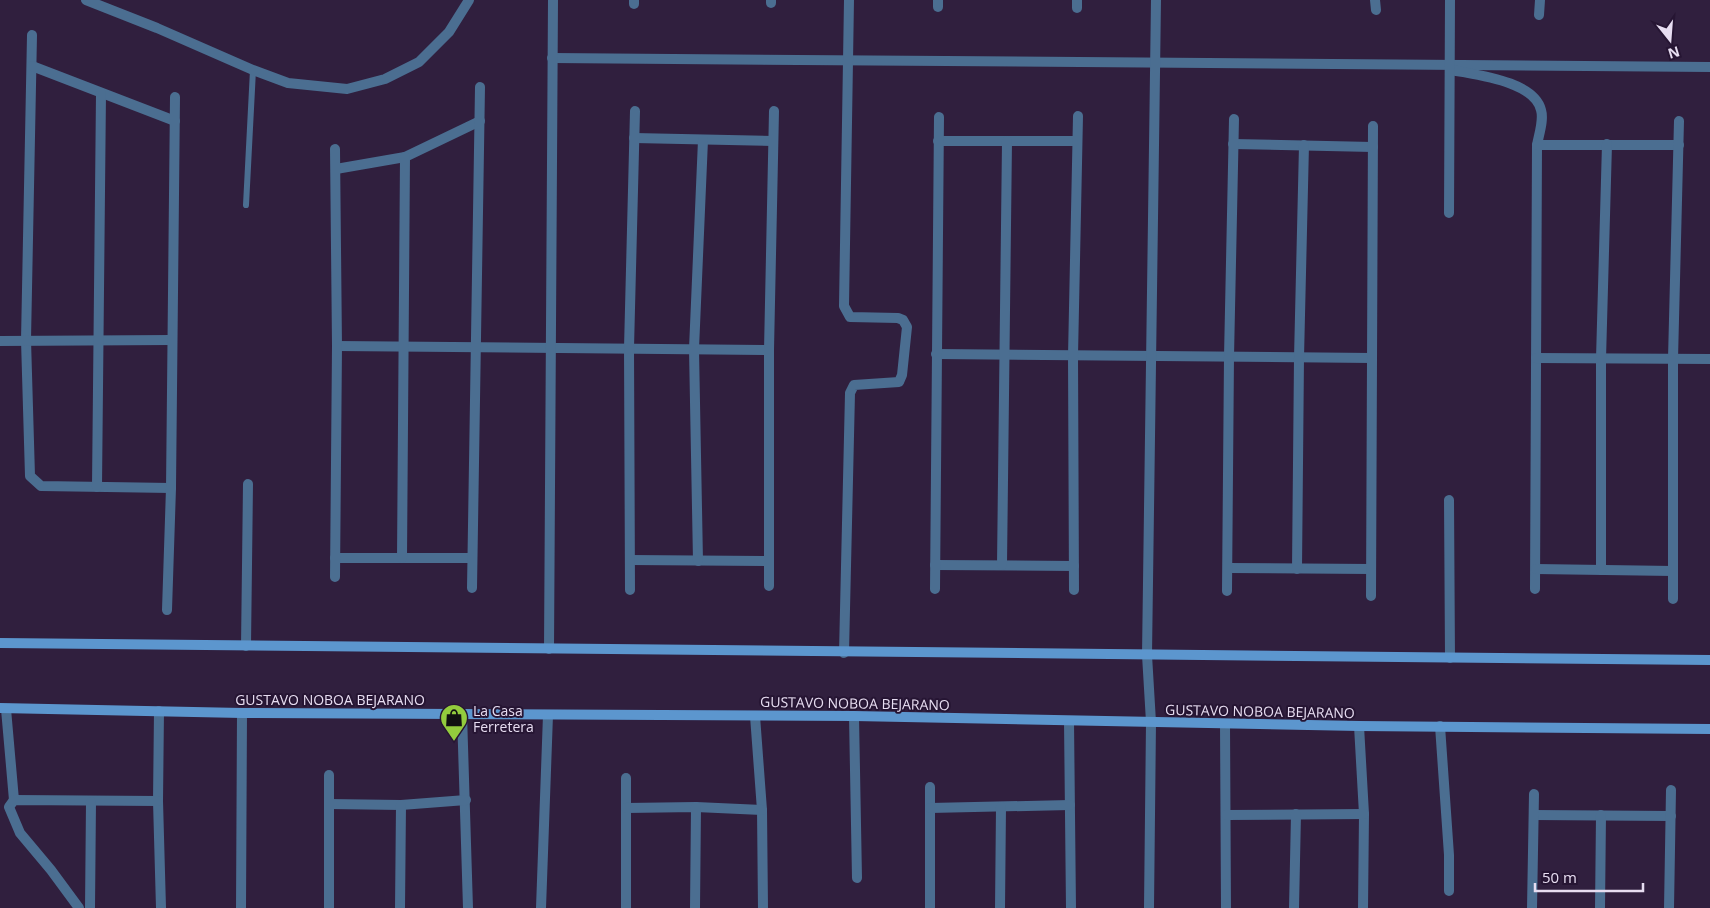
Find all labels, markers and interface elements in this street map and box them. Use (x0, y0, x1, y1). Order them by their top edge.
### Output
north arrow (1645, 15, 1695, 65)
text: N (1666, 42, 1682, 64)
street label: GUSTAVO NOBOA BEJARANO (235, 690, 425, 709)
street label: GUSTAVO NOBOA BEJARANO (760, 692, 950, 714)
street label: GUSTAVO NOBOA BEJARANO (1165, 700, 1355, 722)
place label: La Casa Ferretera (473, 701, 534, 736)
shop icon: La Casa Ferretera (439, 703, 469, 742)
scale bar (1535, 860, 1642, 892)
text: 50 m (1542, 867, 1577, 887)

